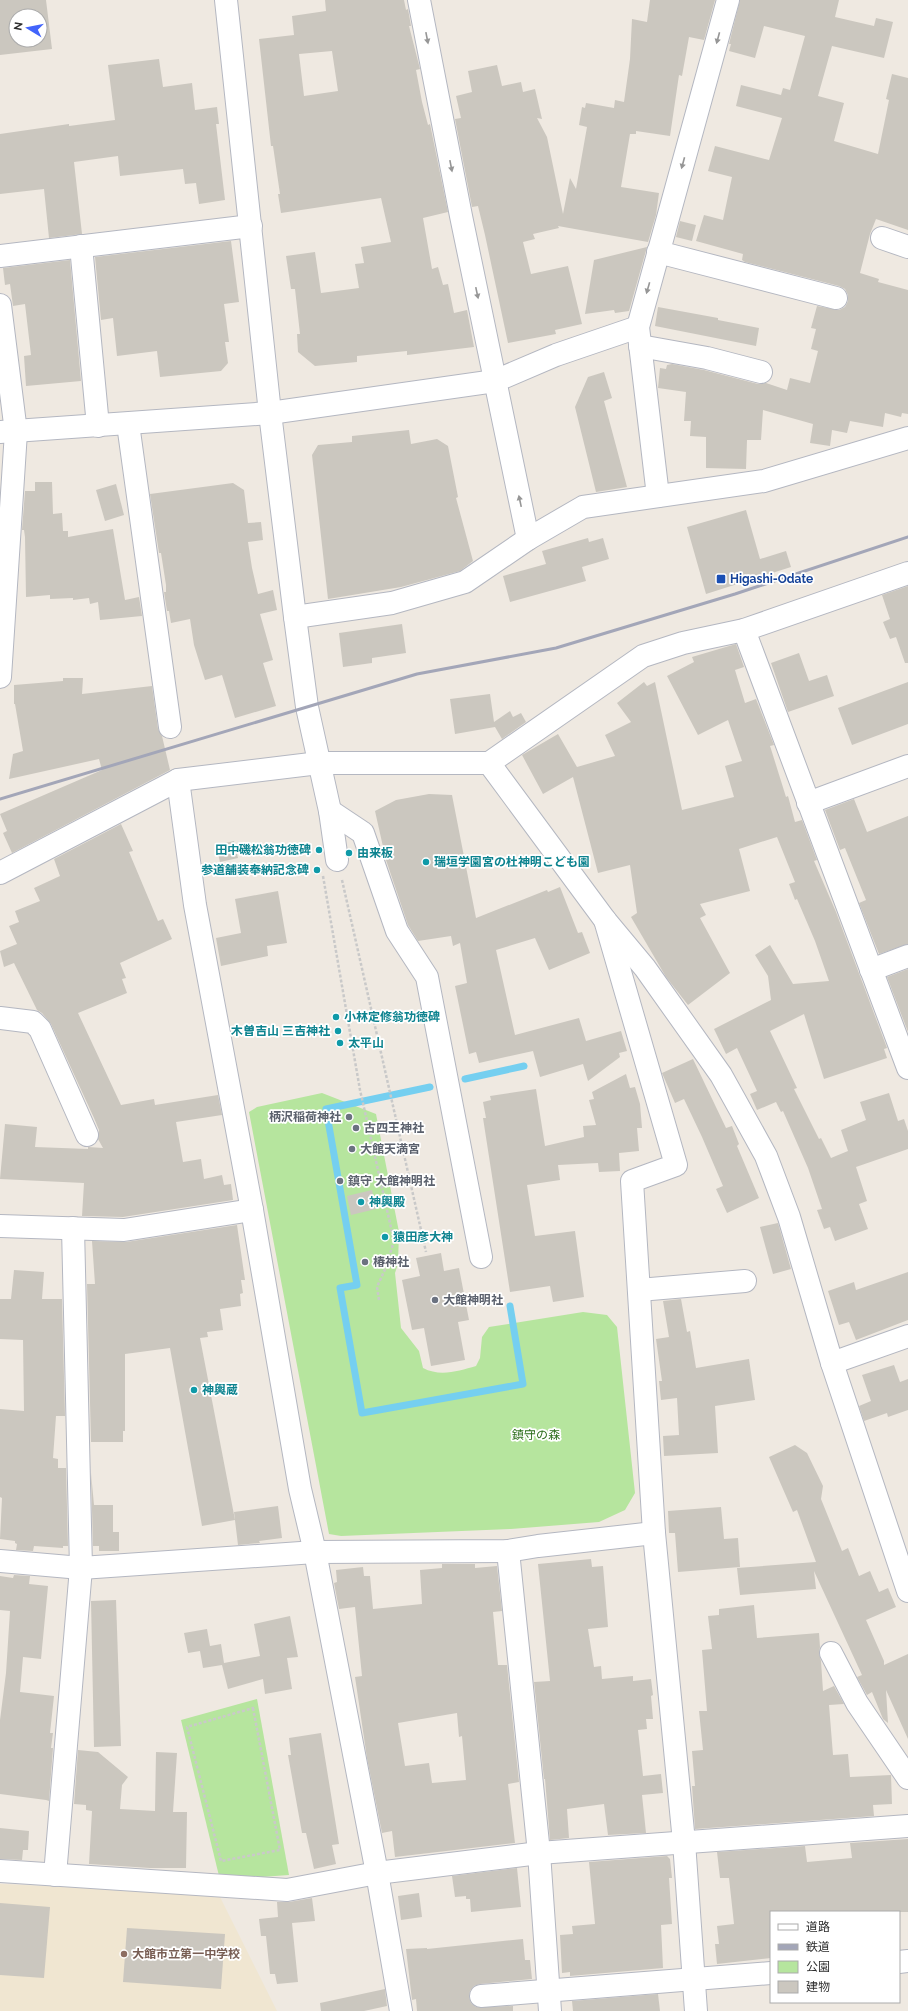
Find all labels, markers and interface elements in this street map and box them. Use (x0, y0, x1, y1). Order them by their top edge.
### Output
north arrow (8, 8, 48, 48)
text: N (12, 21, 26, 32)
one-way arrow (424, 32, 430, 44)
one-way arrow (715, 32, 721, 44)
one-way arrow (680, 157, 686, 169)
one-way arrow (449, 160, 455, 172)
one-way arrow (645, 282, 651, 294)
one-way arrow (474, 287, 480, 300)
one-way arrow (517, 495, 523, 507)
place label: Higashi-Odate (730, 572, 813, 586)
marker: Higashi-Odate (715, 573, 727, 585)
place label: 田中磯松翁功徳碑 (215, 843, 311, 857)
marker: 田中磯松翁功徳碑 (314, 845, 324, 855)
place label: 由来板 (357, 846, 393, 860)
marker: 由来板 (344, 848, 354, 858)
place label: 瑞垣学園宮の杜神明こども園 (434, 855, 590, 869)
marker: 瑞垣学園宮の杜神明こども園 (421, 857, 431, 867)
place label: 参道舗装奉納記念碑 (201, 863, 309, 877)
marker: 参道舗装奉納記念碑 (312, 865, 322, 875)
place label: 小林定修翁功徳碑 (344, 1010, 440, 1024)
marker: 小林定修翁功徳碑 (331, 1012, 341, 1022)
place label: 木曽吉山 三吉神社 (231, 1024, 330, 1038)
marker: 木曽吉山 三吉神社 (333, 1026, 343, 1036)
place label: 太平山 (348, 1036, 384, 1050)
marker: 太平山 (335, 1038, 345, 1048)
place label: 柄沢稲荷神社 (269, 1110, 341, 1124)
marker: 柄沢稲荷神社 (344, 1112, 354, 1122)
place label: 古四王神社 (364, 1121, 424, 1135)
marker: 古四王神社 (351, 1123, 361, 1133)
place label: 大館天満宮 (360, 1142, 420, 1156)
marker: 大館天満宮 (347, 1144, 357, 1154)
place label: 鎮守 大館神明社 (347, 1174, 435, 1188)
marker: 鎮守 大館神明社 (335, 1176, 345, 1186)
place label: 神輿殿 (369, 1195, 405, 1209)
marker: 神輿殿 (356, 1197, 366, 1207)
place label: 猿田彦大神 (393, 1230, 453, 1244)
marker: 猿田彦大神 (380, 1232, 390, 1242)
place label: 椿神社 (373, 1255, 409, 1269)
marker: 椿神社 (360, 1257, 370, 1267)
place label: 大館神明社 (443, 1293, 503, 1307)
marker: 大館神明社 (430, 1295, 440, 1305)
place label: 神輿蔵 (202, 1383, 238, 1397)
marker: 神輿蔵 (189, 1385, 199, 1395)
park label: 鎮守の森 (512, 1428, 560, 1442)
legend (770, 1911, 900, 2003)
text: 道路 (806, 1920, 830, 1934)
text: 鉄道 (806, 1940, 830, 1954)
place label: 大館市立第一中学校 (132, 1947, 240, 1961)
marker: 大館市立第一中学校 (119, 1949, 129, 1959)
text: 公園 (806, 1960, 830, 1974)
text: 建物 (806, 1980, 830, 1994)

